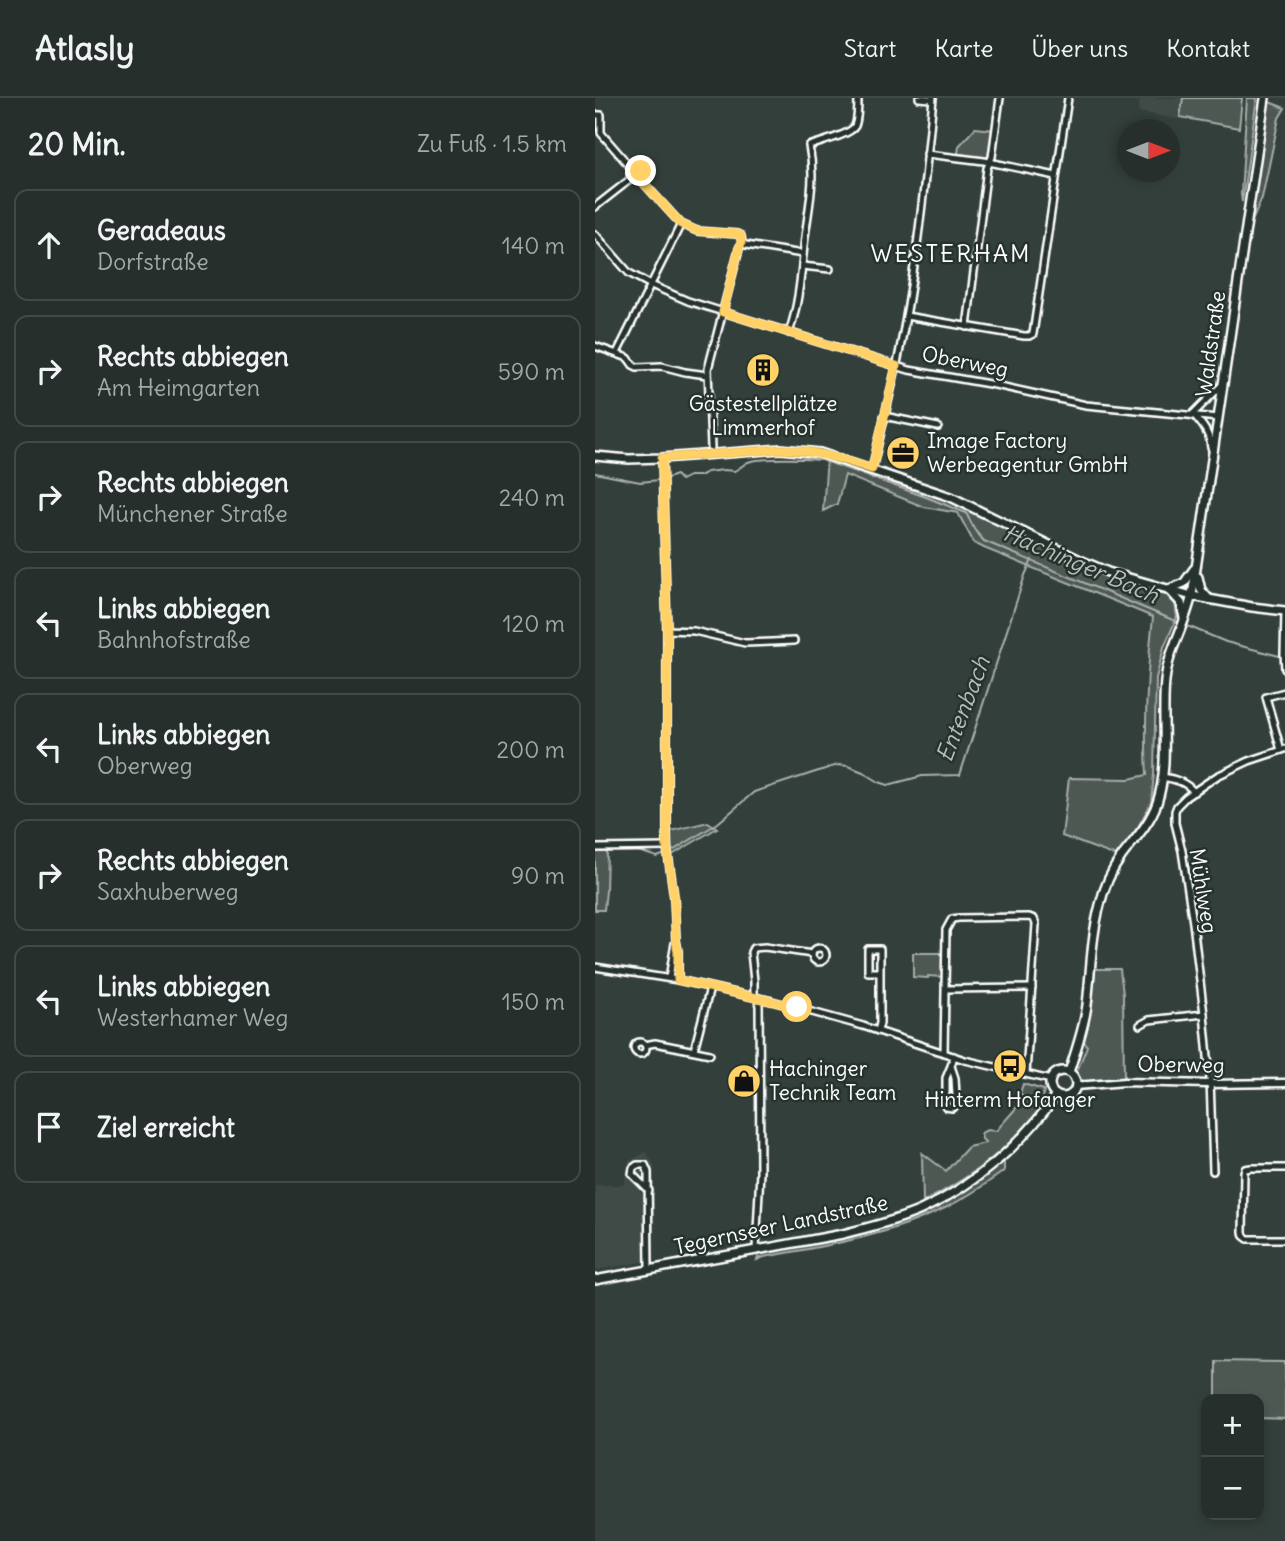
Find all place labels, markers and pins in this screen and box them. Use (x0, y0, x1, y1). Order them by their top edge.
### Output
building icon: Gästestellplätze Limmerhof (744, 351, 782, 389)
place label: Gästestellplätze Limmerhof (689, 390, 837, 441)
place label: Image Factory Werbeagentur GmbH (927, 427, 1128, 478)
office icon: Image Factory Werbeagentur GmbH (884, 434, 922, 472)
bus stop icon: Hinterm Hofanger (991, 1047, 1029, 1085)
place label: Hachinger Technik Team (769, 1055, 896, 1106)
shop icon: Hachinger Technik Team (725, 1062, 763, 1100)
place label: Hinterm Hofanger (925, 1086, 1096, 1113)

